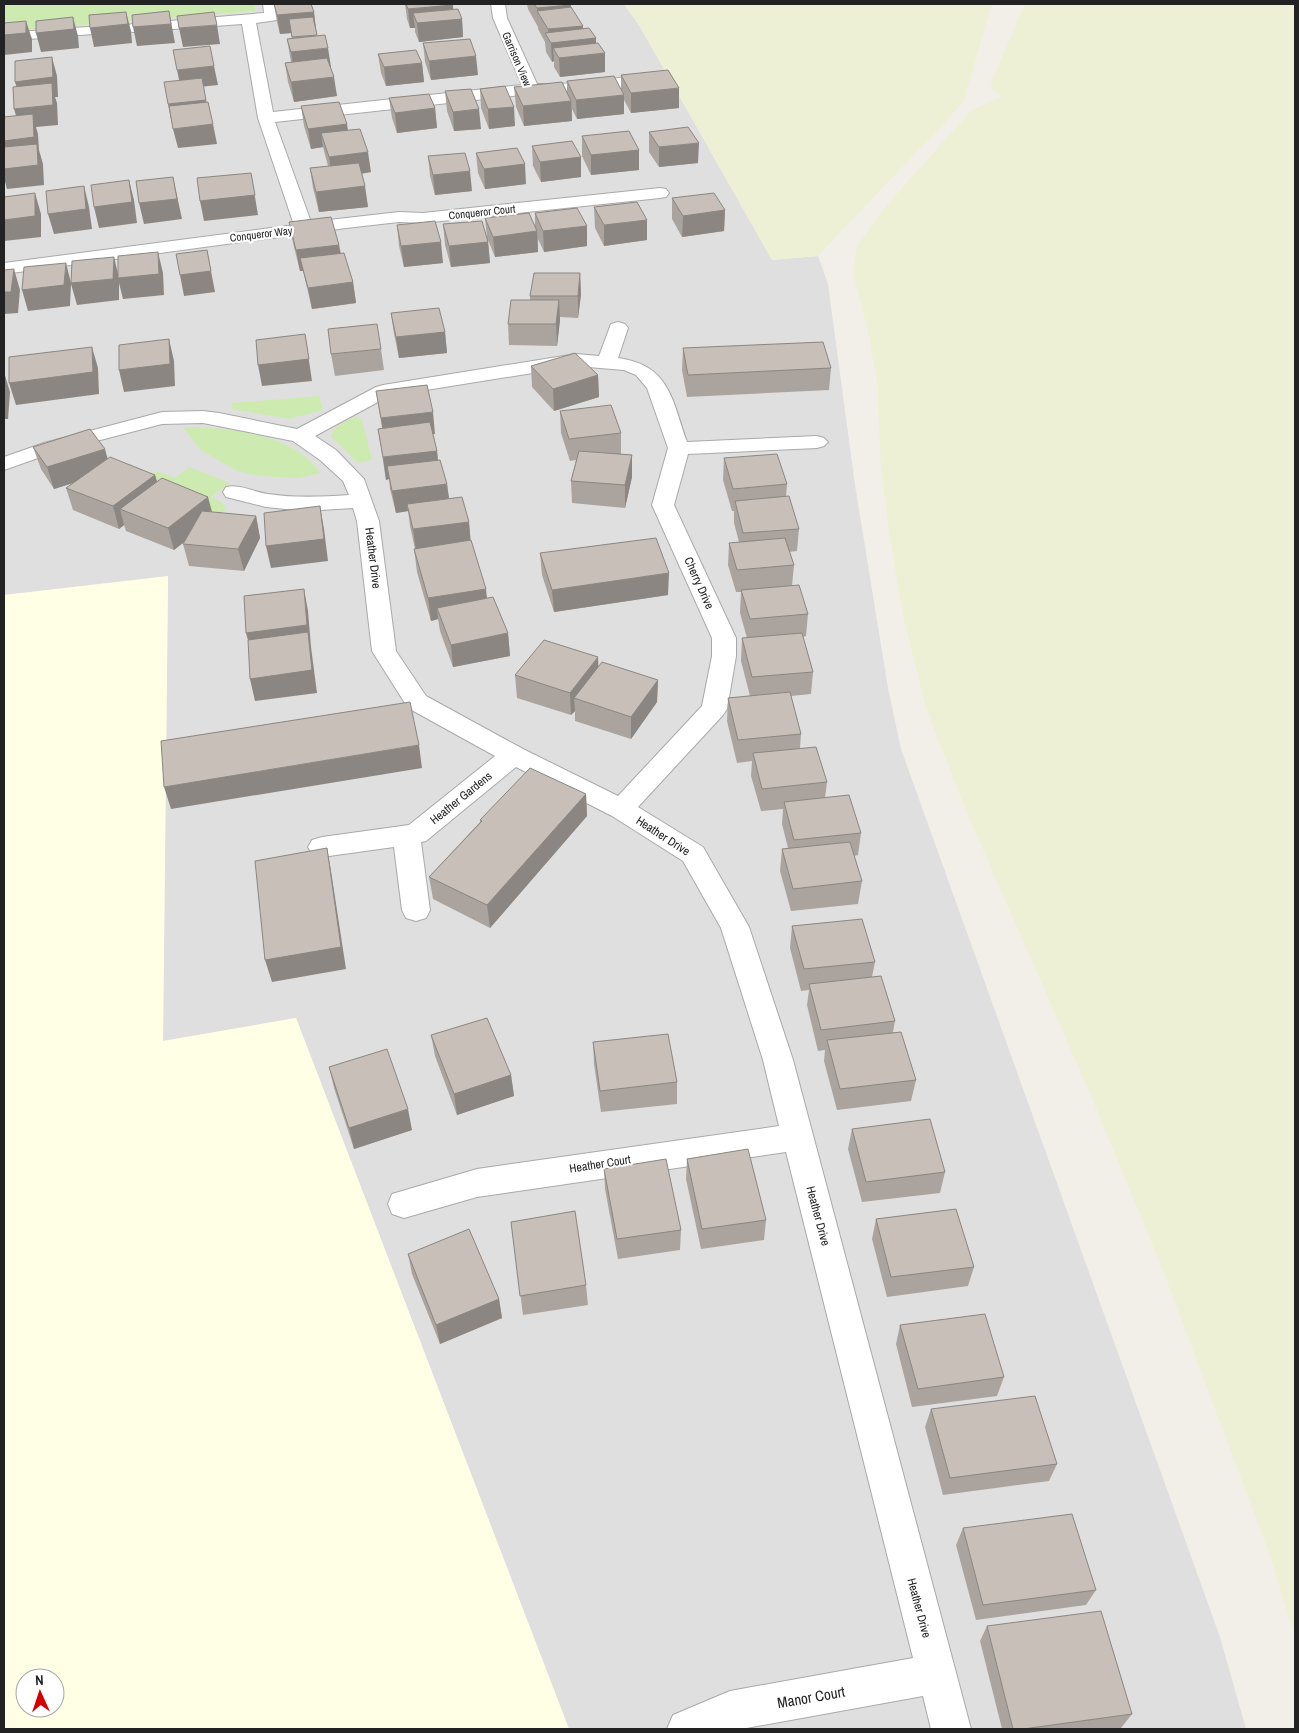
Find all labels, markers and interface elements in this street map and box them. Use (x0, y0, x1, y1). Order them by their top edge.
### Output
street label: Garrison View (499, 30, 535, 89)
street label: Conqueror Court (448, 201, 517, 222)
street label: Conqueror Way (229, 223, 294, 245)
street label: Heather Drive (361, 527, 385, 589)
street label: Cherry Drive (680, 554, 718, 612)
street label: Heather Gardens (427, 768, 495, 828)
street label: Heather Drive (633, 813, 693, 859)
street label: Heather Court (568, 1151, 632, 1177)
street label: Heather Drive (802, 1184, 834, 1248)
street label: Heather Drive (903, 1576, 935, 1640)
north arrow (15, 1668, 65, 1718)
text: N (35, 1671, 44, 1689)
street label: Manor Court (776, 1681, 847, 1713)

